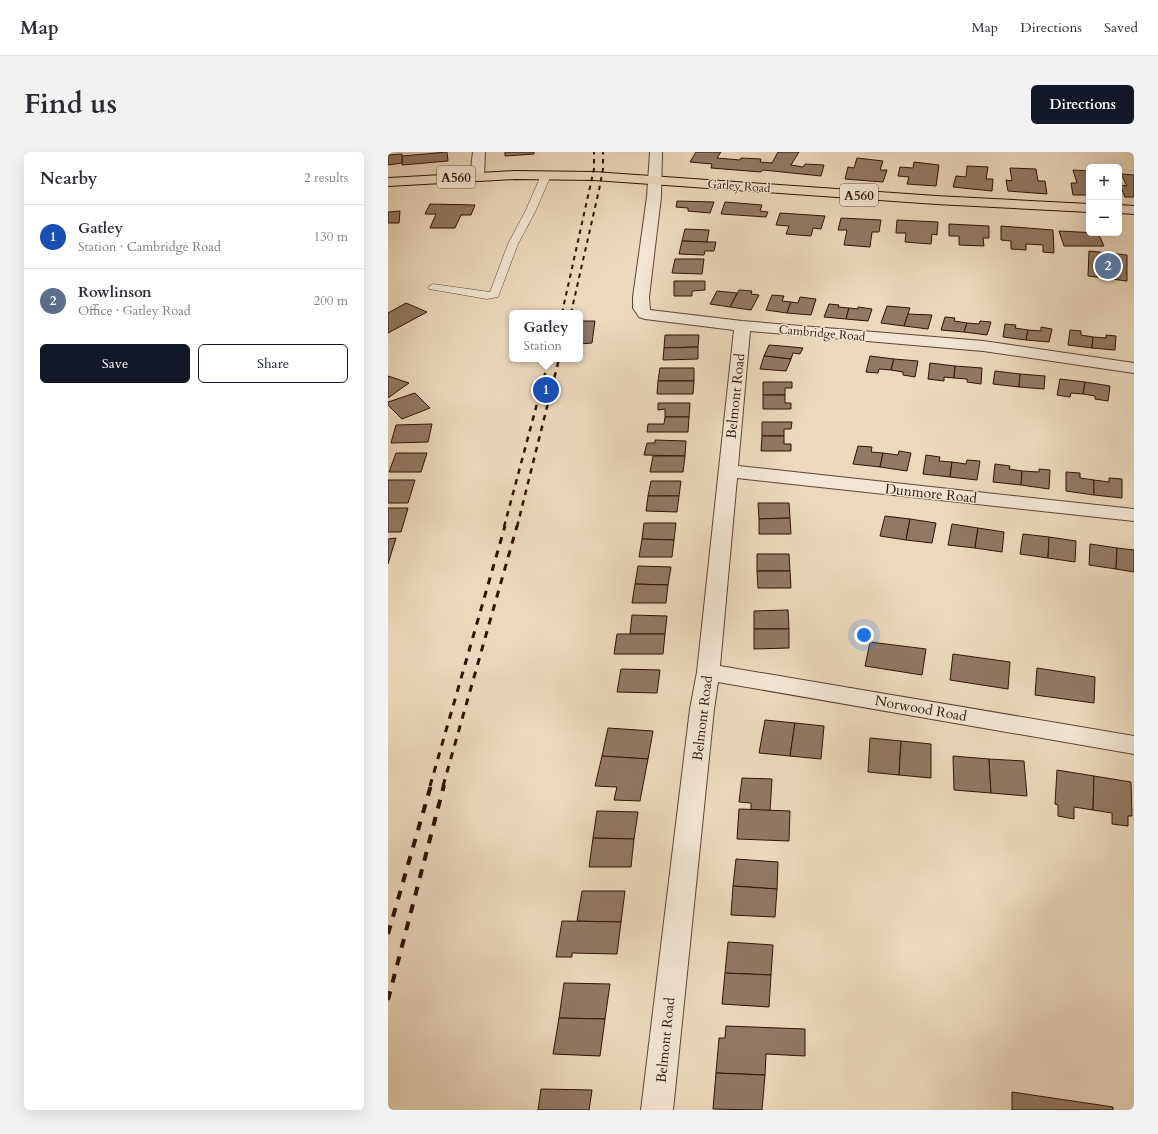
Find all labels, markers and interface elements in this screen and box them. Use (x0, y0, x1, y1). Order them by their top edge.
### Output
text: Map (20, 15, 59, 41)
text: Map (972, 18, 998, 37)
text: Directions (1020, 18, 1082, 37)
text: Saved (1104, 18, 1138, 37)
text: Find us (24, 85, 117, 123)
button: Directions (1031, 85, 1134, 124)
map controls (1086, 164, 1122, 236)
button: + (1086, 164, 1122, 200)
road number: A560 (437, 166, 475, 188)
text: Nearby (40, 167, 97, 190)
text: 2 results (304, 169, 348, 187)
street label: Gatley Road (707, 176, 772, 196)
road number: A560 (840, 184, 878, 206)
button: − (1086, 200, 1122, 236)
text: Gatley (78, 218, 123, 238)
text: 1 (50, 228, 56, 246)
text: 130 m (314, 228, 348, 246)
text: Station · Cambridge Road (78, 238, 221, 256)
pin: 2 (1095, 251, 1121, 281)
text: Rowlinson (78, 282, 152, 302)
text: 2 (50, 292, 56, 310)
text: 200 m (314, 292, 348, 310)
text: Office · Gatley Road (78, 302, 191, 320)
popup (509, 310, 583, 362)
text: Gatley (523, 317, 569, 337)
street label: Cambridge Road (778, 321, 867, 345)
text: Station (523, 337, 562, 355)
button: Save (40, 344, 190, 383)
button: Share (198, 344, 348, 383)
street label: Belmont Road (722, 352, 749, 440)
pin: 1 (533, 375, 559, 405)
street label: Dunmore Road (884, 479, 978, 508)
your location (854, 625, 874, 645)
street label: Belmont Road (688, 674, 717, 762)
street label: Norwood Road (873, 691, 969, 726)
street label: Belmont Road (652, 996, 679, 1084)

